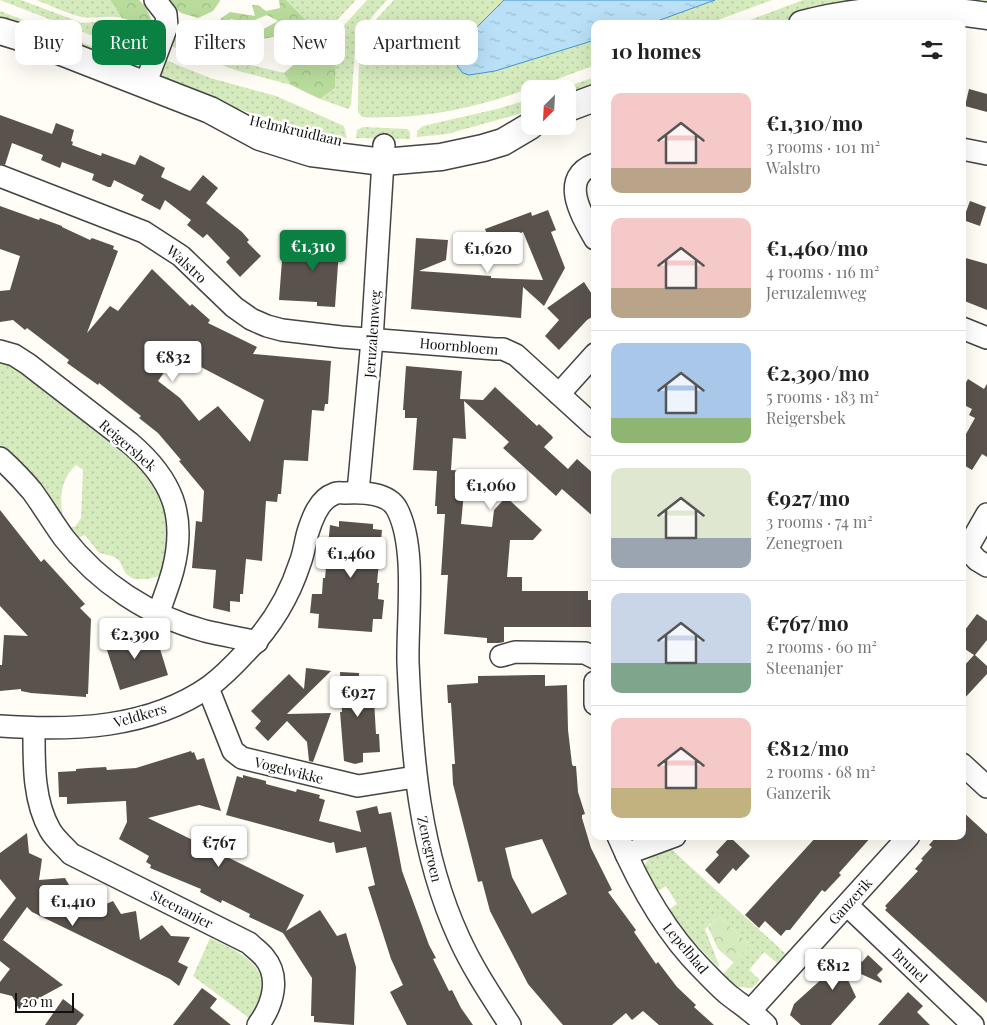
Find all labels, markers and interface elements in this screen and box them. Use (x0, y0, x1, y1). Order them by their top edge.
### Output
chip: Buy (15, 20, 82, 65)
chip: Rent (92, 20, 166, 65)
chip: Filters (176, 20, 264, 65)
chip: New (274, 20, 345, 65)
chip: Apartment (355, 20, 478, 65)
text: 10 homes (611, 36, 701, 64)
icon: filters (918, 36, 946, 64)
north arrow (521, 80, 576, 135)
map controls (521, 80, 576, 135)
text: €1,310/mo (766, 108, 863, 136)
street label: Helmkruidlaan (248, 110, 345, 150)
icon: home (651, 113, 711, 173)
text: 3 rooms · 101 m² (766, 136, 880, 157)
text: Walstro (766, 157, 821, 178)
pin: €1,310 (272, 230, 354, 272)
pin: €1,620 (447, 232, 529, 274)
text: €1,460/mo (766, 233, 868, 261)
text: €1,310 (291, 235, 335, 256)
text: €1,620 (464, 237, 512, 258)
icon: home (651, 238, 711, 298)
street label: Walstro (162, 240, 211, 287)
text: 4 rooms · 116 m² (766, 261, 880, 282)
text: Jeruzalemweg (766, 282, 866, 303)
street label: Jeruzalemweg (359, 289, 385, 379)
street label: Hoornbloem (419, 333, 500, 359)
pin: €832 (143, 340, 203, 383)
text: €832 (155, 346, 191, 367)
text: €2,390/mo (766, 358, 869, 386)
icon: home (651, 363, 711, 423)
text: 5 rooms · 183 m² (766, 386, 879, 407)
text: Reigersbek (766, 407, 846, 428)
street label: Reigersbek (95, 415, 161, 475)
pin: €1,060 (450, 468, 532, 511)
text: €1,060 (466, 474, 516, 495)
text: €927/mo (766, 483, 850, 511)
icon: home (651, 488, 711, 548)
text: 3 rooms · 74 m² (766, 511, 873, 532)
text: Zenegroen (766, 532, 843, 553)
pin: €1,460 (310, 536, 392, 579)
text: €1,460 (327, 542, 375, 563)
text: €767/mo (766, 608, 849, 636)
icon: home (651, 613, 711, 673)
pin: €2,390 (94, 618, 176, 660)
text: €2,390 (110, 623, 160, 644)
text: 2 rooms · 60 m² (766, 636, 877, 657)
text: Steenanjer (766, 657, 843, 678)
pin: €927 (328, 676, 388, 718)
text: €927 (341, 681, 375, 702)
street label: Veldkers (110, 698, 169, 732)
text: €812/mo (766, 733, 849, 761)
icon: home (651, 738, 711, 798)
street label: Vogelwikke (252, 752, 326, 788)
text: 2 rooms · 68 m² (766, 761, 876, 782)
text: Ganzerik (766, 782, 831, 803)
street label: Zenegroen (413, 814, 447, 885)
pin: €767 (189, 826, 249, 868)
text: €767 (202, 831, 236, 852)
street label: Ganzerik (824, 873, 876, 928)
pin: €1,410 (32, 884, 114, 927)
street label: Steenanjer (148, 885, 217, 933)
text: €1,410 (50, 890, 96, 911)
street label: Lepelblad (659, 918, 713, 978)
street label: Brunel (888, 943, 932, 987)
pin: €812 (803, 948, 863, 991)
text: €812 (816, 954, 850, 975)
scale bar (15, 990, 74, 1013)
text: 20 m (22, 992, 53, 1011)

